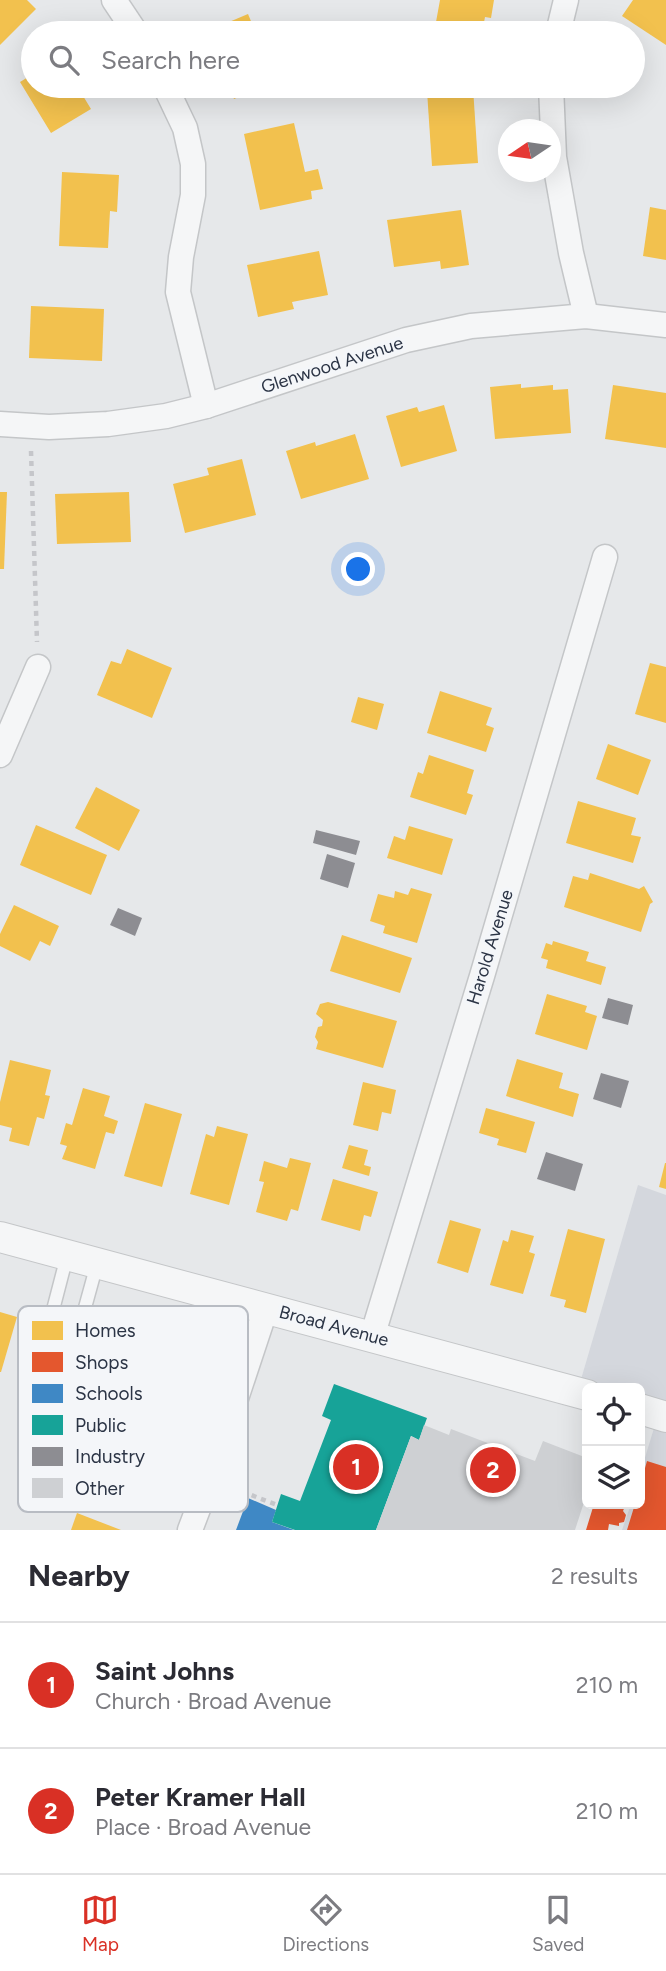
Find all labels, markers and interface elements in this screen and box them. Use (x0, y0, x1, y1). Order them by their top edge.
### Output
search box (21, 21, 645, 98)
icon: search (45, 41, 83, 79)
text: Search here (101, 44, 240, 76)
north arrow (498, 119, 561, 182)
street label: Glenwood Avenue (258, 332, 406, 398)
your location (341, 552, 375, 586)
street label: Harold Avenue (462, 887, 518, 1007)
street label: Broad Avenue (277, 1301, 391, 1351)
legend (18, 1306, 248, 1512)
text: Homes (75, 1319, 136, 1342)
text: Shops (75, 1351, 129, 1374)
text: Schools (75, 1382, 143, 1405)
map controls (582, 1383, 645, 1509)
button: locate (582, 1383, 645, 1446)
text: Public (75, 1414, 127, 1437)
pin: 1 (333, 1441, 379, 1493)
pin: 2 (470, 1444, 516, 1496)
text: Industry (75, 1445, 145, 1468)
button: layers (582, 1446, 645, 1509)
text: Other (75, 1477, 125, 1500)
text: Nearby (28, 1557, 130, 1594)
text: 2 results (551, 1562, 638, 1590)
text: Saint Johns (95, 1655, 234, 1687)
text: 1 (46, 1671, 56, 1699)
text: 210 m (576, 1671, 638, 1699)
text: Church · Broad Avenue (95, 1687, 331, 1715)
text: Peter Kramer Hall (95, 1781, 306, 1813)
text: 2 (44, 1797, 58, 1825)
text: 210 m (576, 1797, 638, 1825)
text: Place · Broad Avenue (95, 1813, 311, 1841)
tab: Map (81, 1891, 119, 1956)
tab: Directions (282, 1891, 369, 1956)
tab: Saved (532, 1891, 584, 1956)

